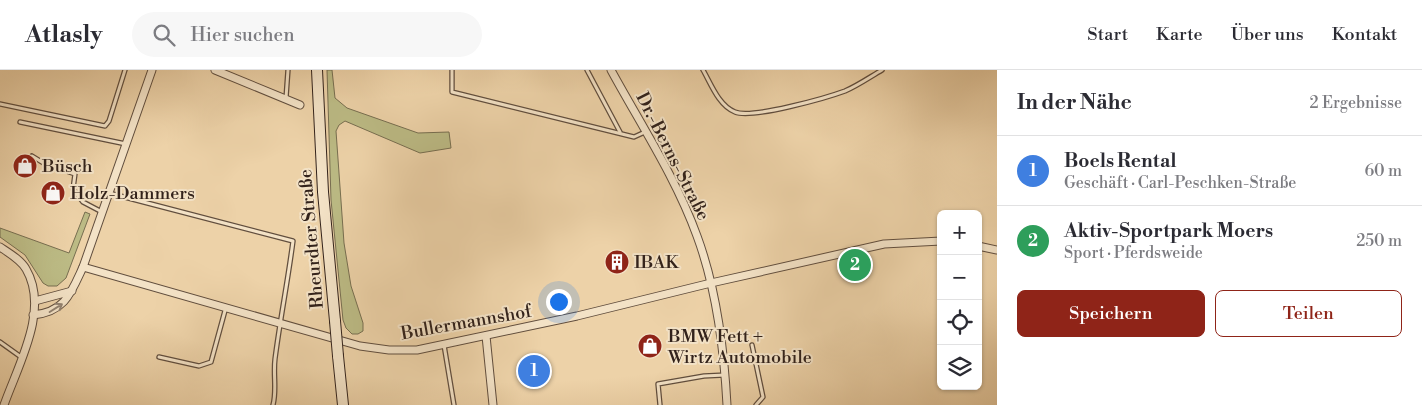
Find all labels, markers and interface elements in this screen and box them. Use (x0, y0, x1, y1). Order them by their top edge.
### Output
search box (132, 12, 482, 57)
text: Atlasly (25, 20, 102, 50)
icon: search (150, 21, 178, 49)
text: Hier suchen (190, 23, 294, 47)
text: Start (1087, 23, 1128, 46)
text: Karte (1156, 23, 1203, 46)
text: Über uns (1231, 23, 1304, 46)
text: Kontakt (1332, 23, 1397, 46)
street label: Dr.-Berns-Straße (630, 88, 715, 224)
text: In der Nähe (1017, 90, 1132, 116)
text: 2 Ergebnisse (1310, 93, 1402, 113)
text: Boels Rental (1064, 149, 1177, 173)
shop icon: Büsch (12, 153, 38, 179)
place label: Büsch (41, 155, 93, 178)
text: 1 (1029, 161, 1037, 181)
text: 60 m (1364, 161, 1402, 181)
street label: Rheurdter Straße (294, 168, 329, 310)
text: Geschäft · Carl-Peschken-Straße (1064, 173, 1296, 193)
shop icon: Holz-Dammers (40, 180, 66, 206)
place label: Holz-Dammers (70, 182, 195, 205)
map controls (937, 210, 982, 390)
button: + (937, 210, 982, 255)
text: Aktiv-Sportpark Moers (1064, 219, 1273, 243)
text: 2 (1028, 231, 1038, 251)
text: 250 m (1356, 231, 1402, 251)
text: Sport · Pferdsweide (1064, 243, 1203, 263)
pin: 2 (839, 246, 871, 284)
building icon: IBAK (604, 249, 630, 275)
place label: IBAK (634, 251, 680, 274)
button: − (937, 255, 982, 300)
your location (546, 289, 572, 315)
button: Speichern (1017, 290, 1205, 337)
button: Teilen (1215, 290, 1402, 337)
street label: Bullermannshof (398, 299, 535, 345)
button: locate (937, 300, 982, 345)
one-way arrow (49, 303, 63, 314)
place label: BMW Fett + Wirtz Automobile (667, 325, 812, 369)
shop icon: BMW Fett + Wirtz Automobile (637, 333, 663, 359)
button: layers (937, 345, 982, 390)
pin: 1 (518, 352, 550, 390)

